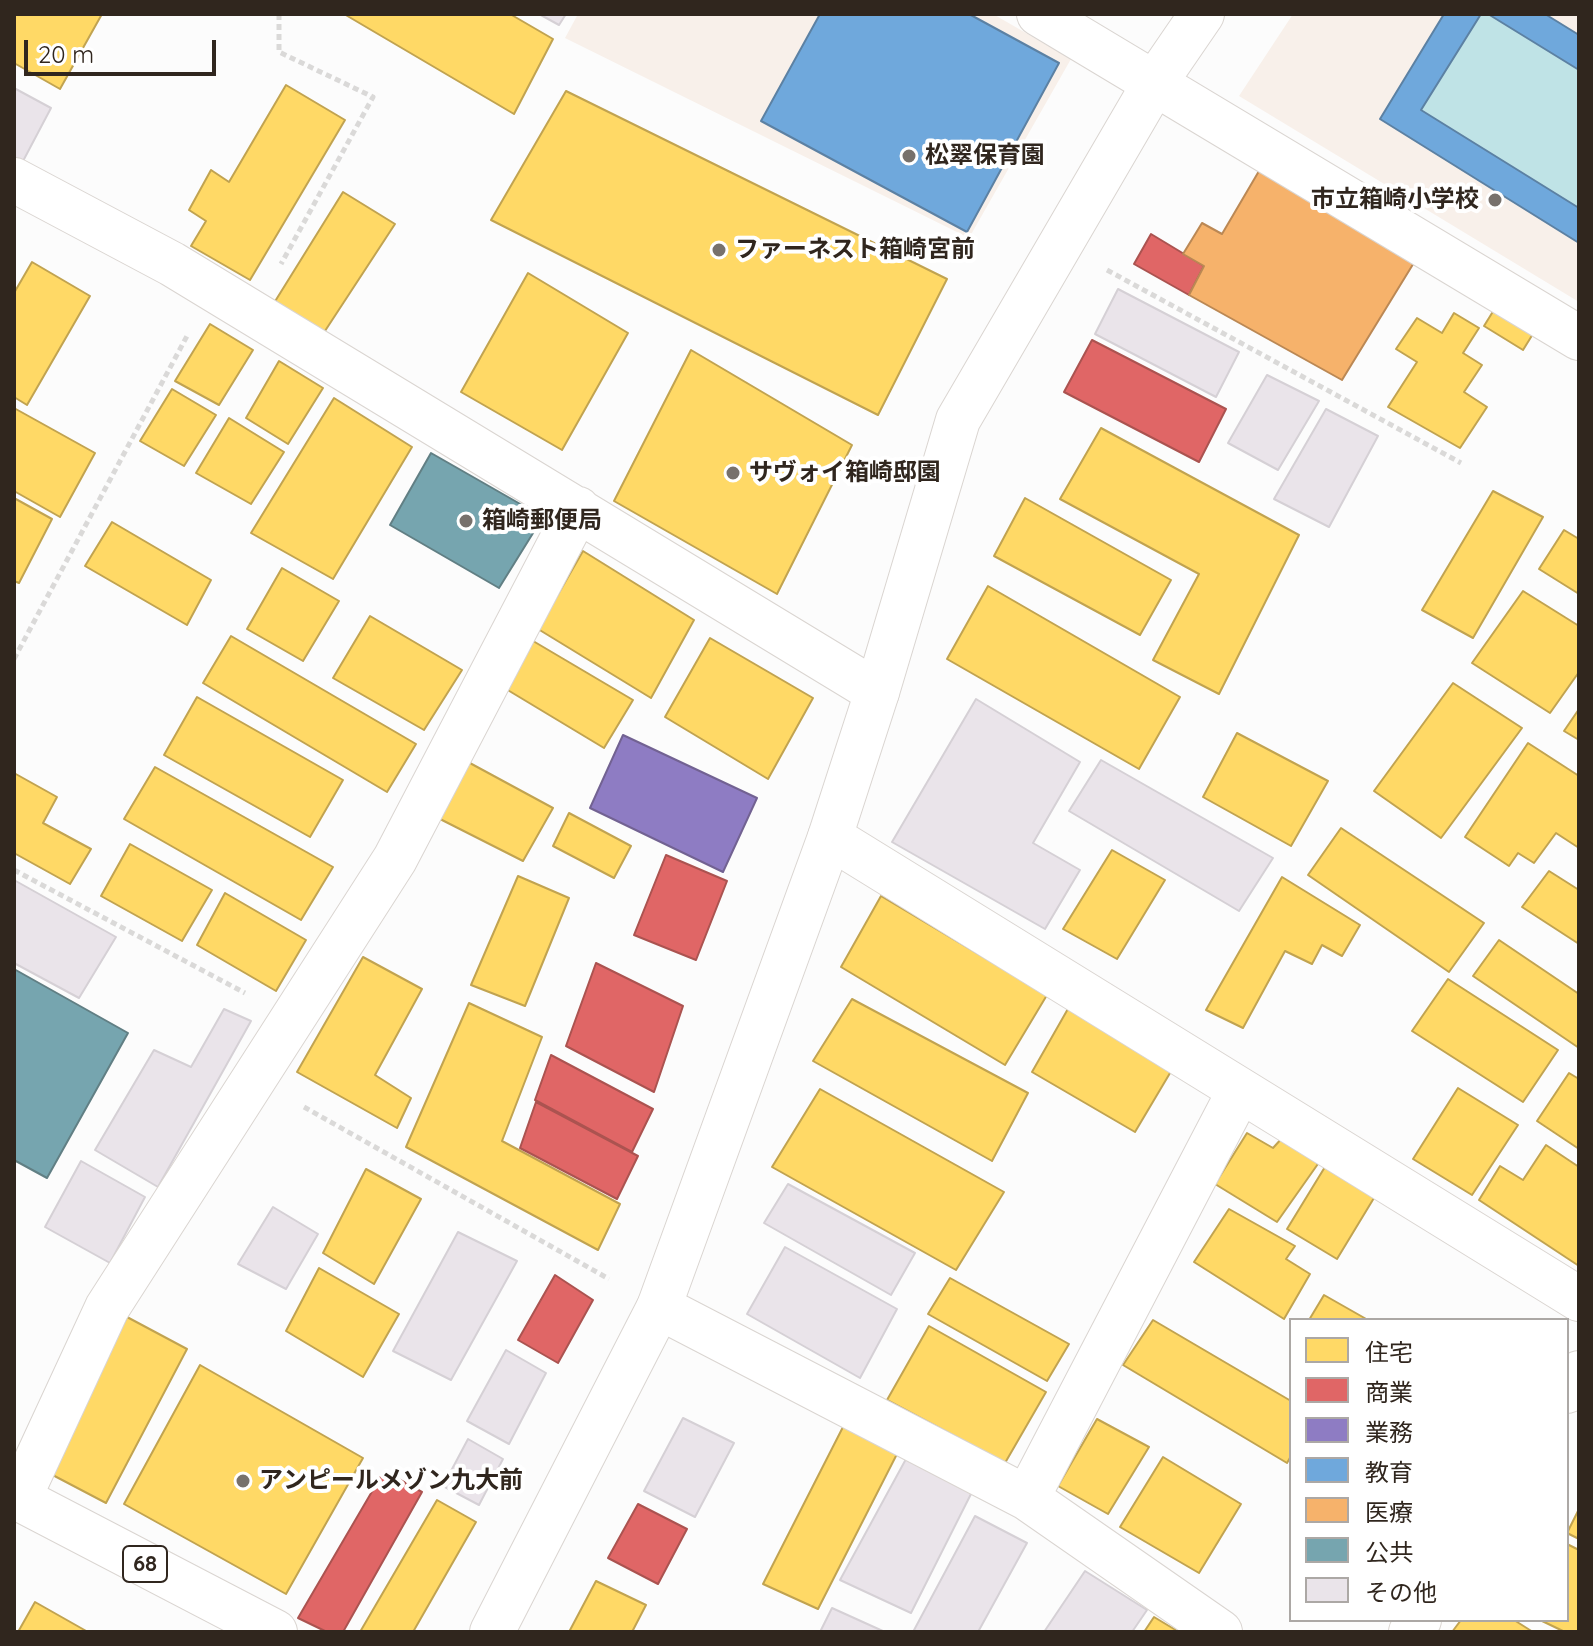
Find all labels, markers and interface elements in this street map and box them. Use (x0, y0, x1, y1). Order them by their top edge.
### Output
scale bar (28, 24, 220, 74)
text: 20 m (38, 39, 94, 69)
place label: 松翠保育園 (925, 142, 1045, 170)
marker: 松翠保育園 (900, 147, 918, 165)
place label: 市立箱崎小学校 (1311, 186, 1479, 214)
marker: 市立箱崎小学校 (1486, 191, 1504, 209)
place label: ファーネスト箱崎宮前 (735, 236, 975, 264)
marker: ファーネスト箱崎宮前 (710, 241, 728, 259)
place label: サヴォイ箱崎邸園 (749, 459, 941, 487)
marker: サヴォイ箱崎邸園 (724, 464, 742, 482)
place label: 箱崎郵便局 (482, 507, 602, 535)
marker: 箱崎郵便局 (457, 512, 475, 530)
legend (1289, 1318, 1569, 1622)
text: 住宅 (1365, 1337, 1413, 1367)
text: 商業 (1365, 1377, 1413, 1407)
text: 業務 (1365, 1417, 1413, 1447)
text: 教育 (1365, 1457, 1413, 1487)
place label: アンピールメゾン九大前 (259, 1467, 523, 1495)
marker: アンピールメゾン九大前 (234, 1472, 252, 1490)
text: 医療 (1365, 1497, 1413, 1527)
text: 公共 (1365, 1537, 1413, 1567)
road number: 68 (123, 1546, 167, 1582)
text: その他 (1365, 1577, 1437, 1607)

